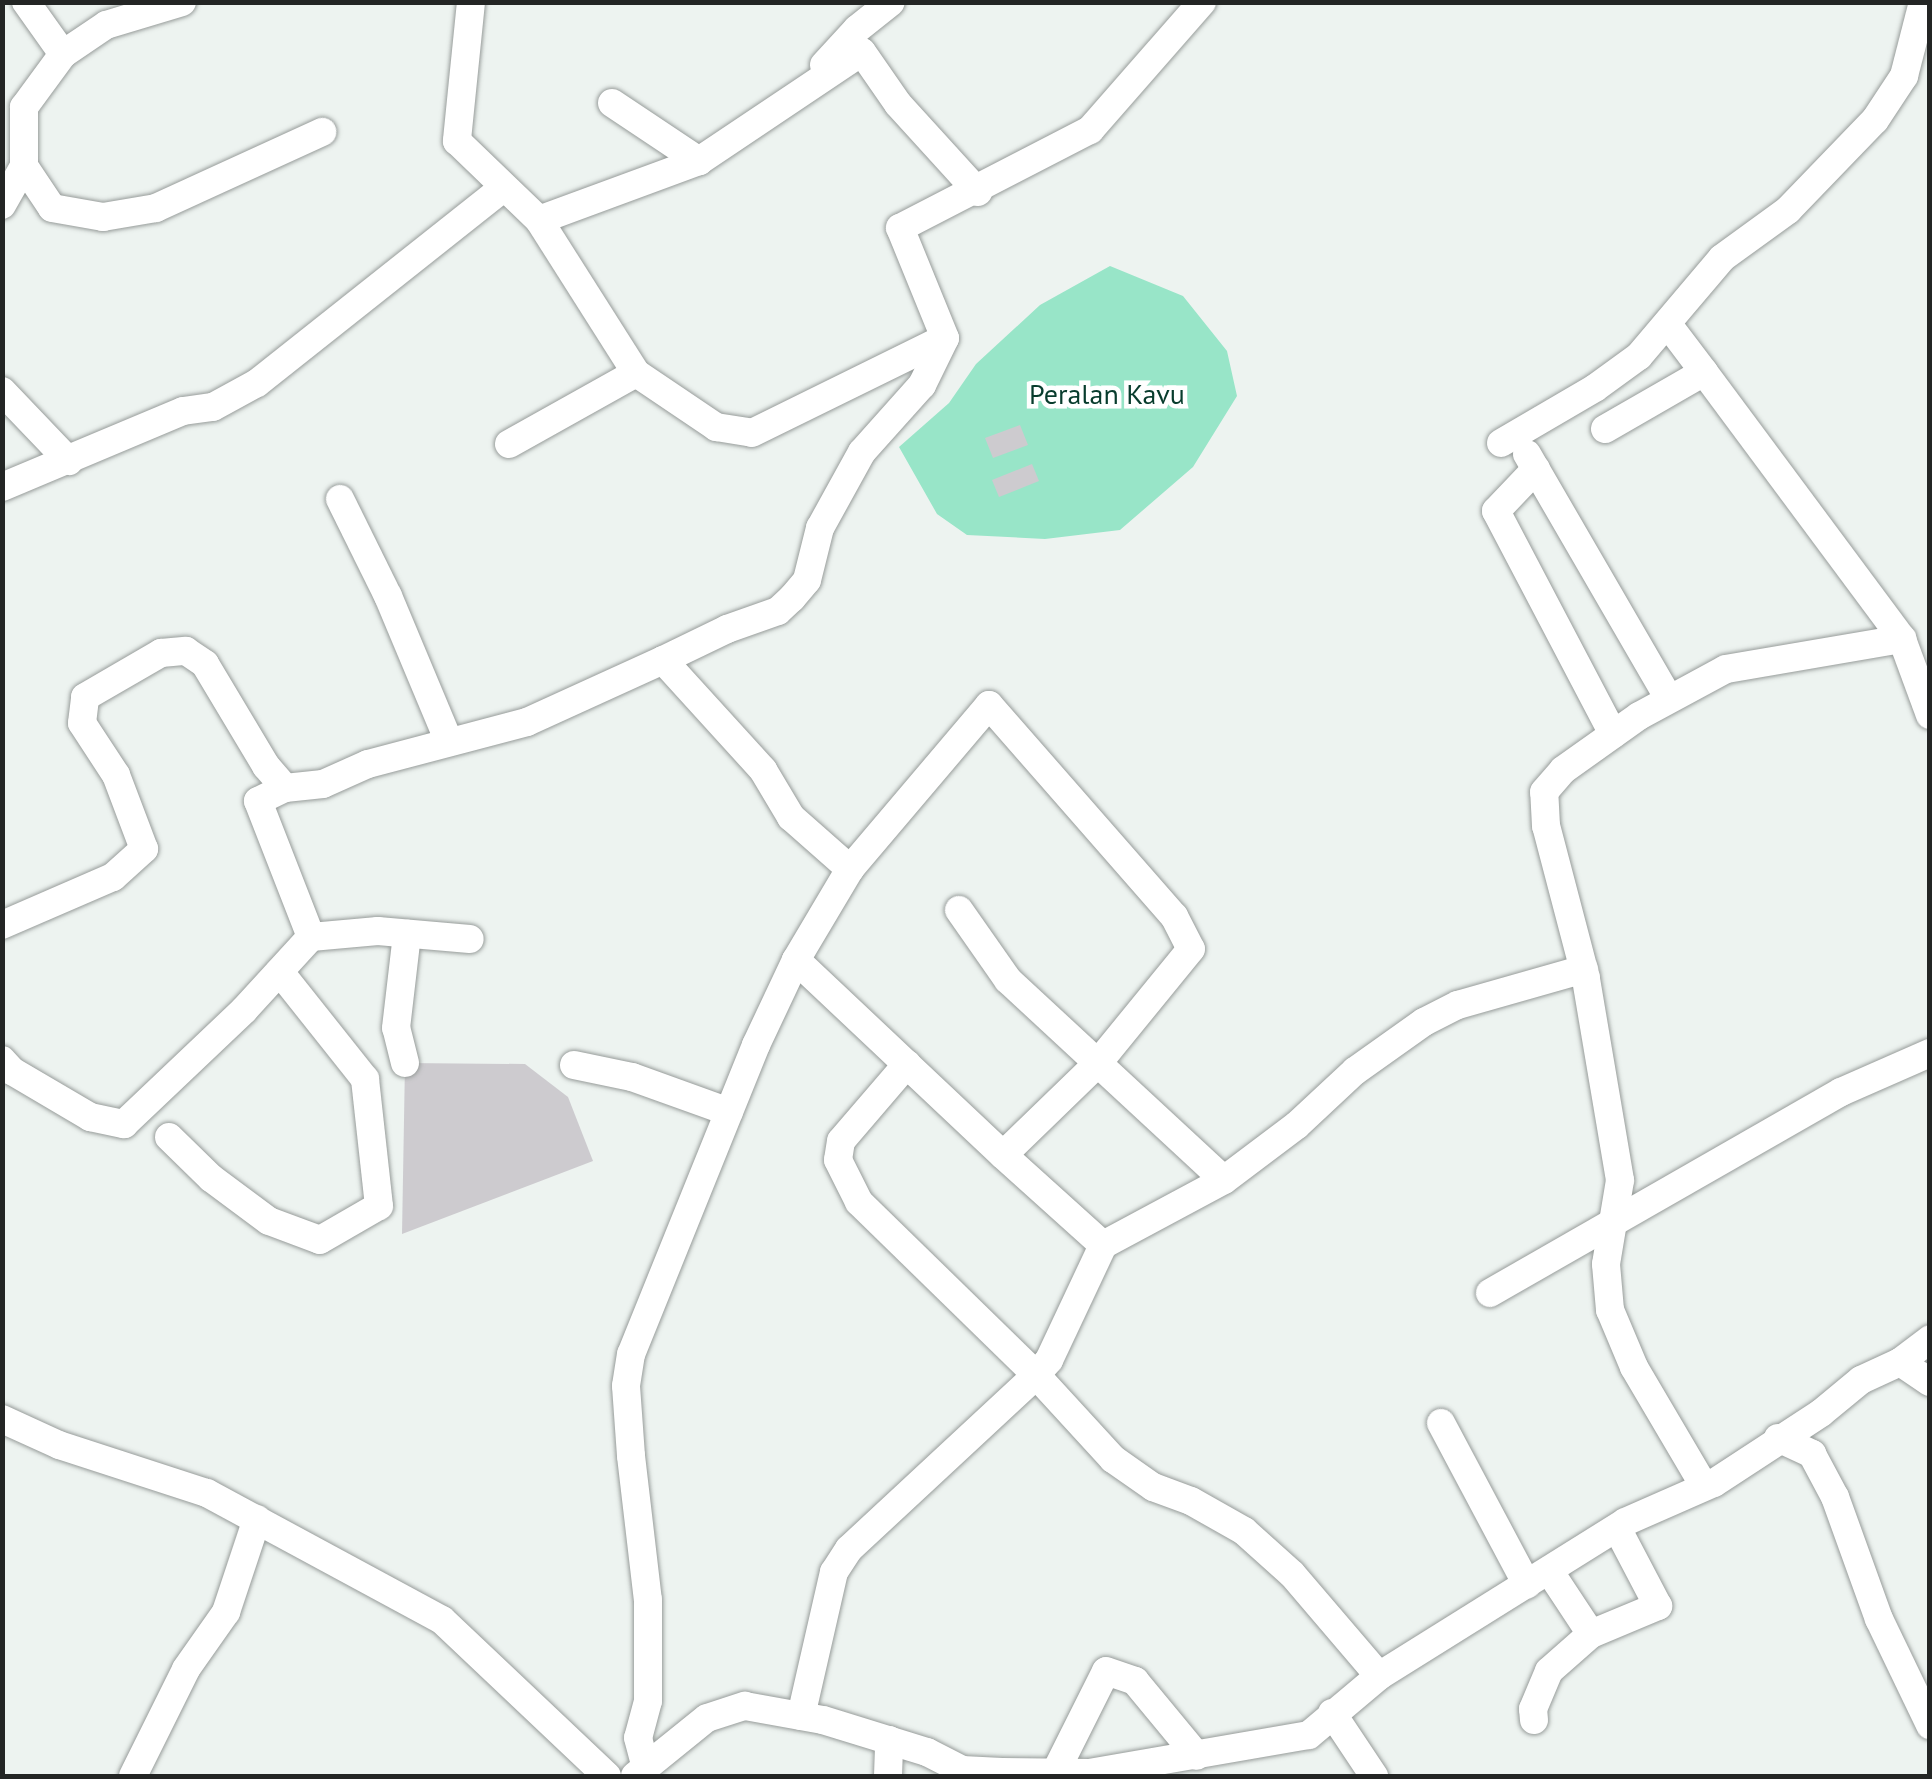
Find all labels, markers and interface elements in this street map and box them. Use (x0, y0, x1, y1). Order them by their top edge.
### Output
park label: Peralan Kavu (1029, 377, 1185, 411)

